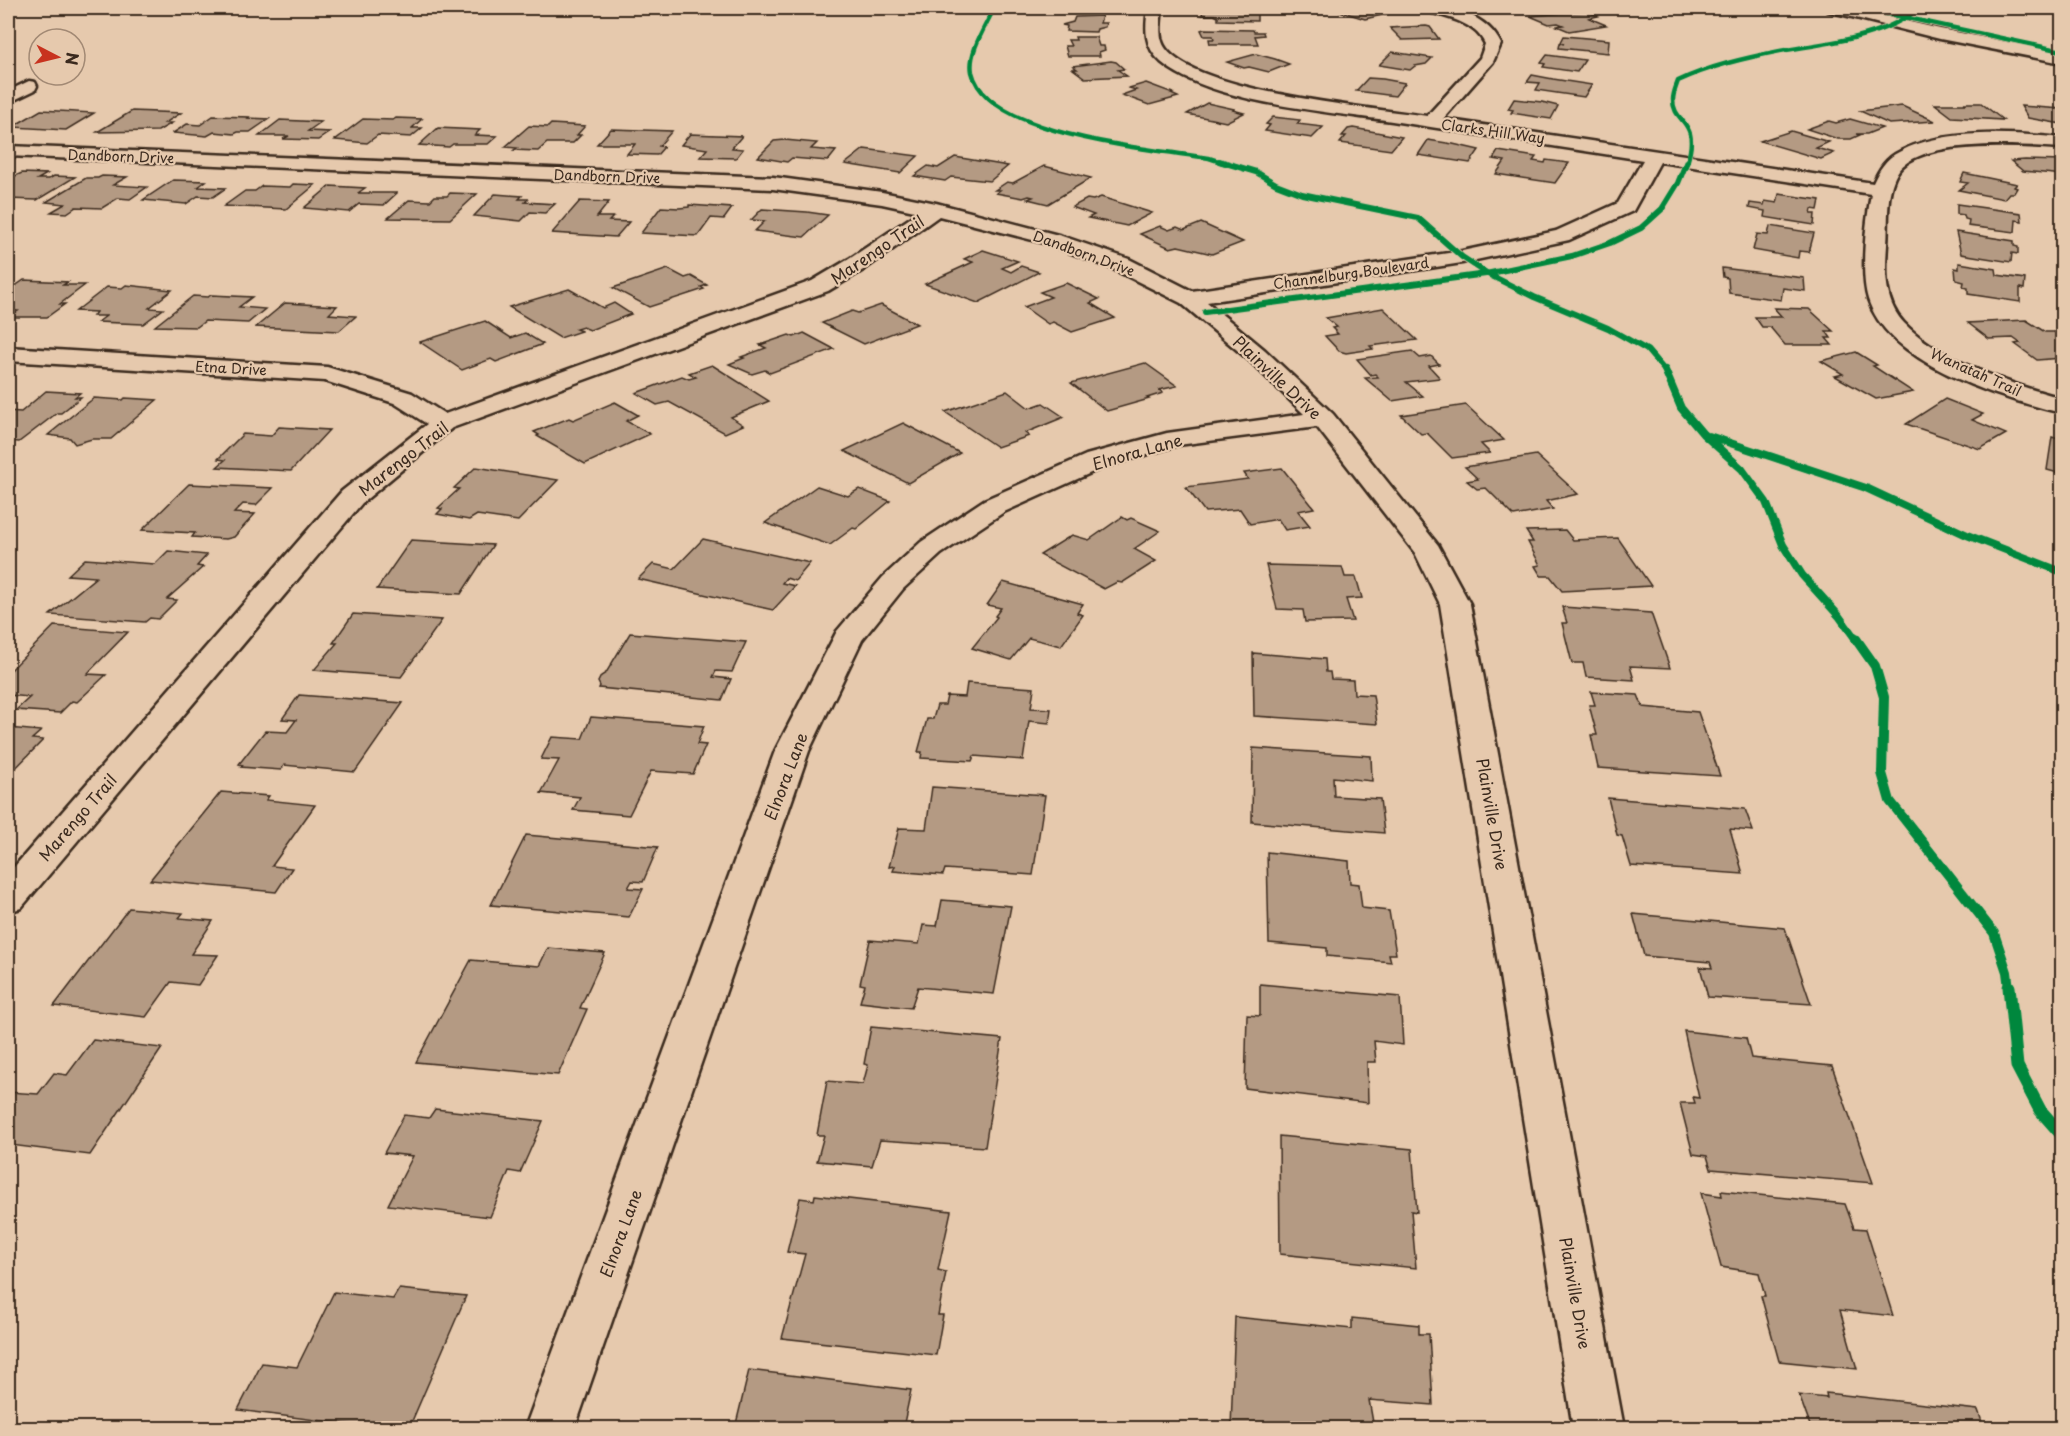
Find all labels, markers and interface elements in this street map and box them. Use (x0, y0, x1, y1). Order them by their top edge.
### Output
north arrow (27, 27, 87, 87)
text: N (60, 51, 86, 67)
street label: Clarks Hill Way (1440, 113, 1546, 149)
street label: Dandborn Drive (67, 144, 175, 168)
street label: Dandborn Drive (553, 164, 661, 188)
street label: Marengo Trail (825, 209, 929, 289)
street label: Dandborn Drive (1030, 225, 1138, 281)
street label: Channelburg Boulevard (1272, 252, 1431, 294)
street label: Plainville Drive (1228, 330, 1328, 424)
street label: Wanatah Trail (1927, 343, 2025, 401)
street label: Etna Drive (195, 356, 267, 380)
street label: Marengo Trail (353, 415, 453, 501)
street label: Elnora Lane (1089, 427, 1185, 475)
street label: Elnora Lane (757, 729, 813, 823)
street label: Plainville Drive (1471, 756, 1515, 872)
street label: Marengo Trail (32, 768, 122, 866)
street label: Elnora Lane (593, 1186, 647, 1280)
street label: Plainville Drive (1554, 1235, 1598, 1351)

